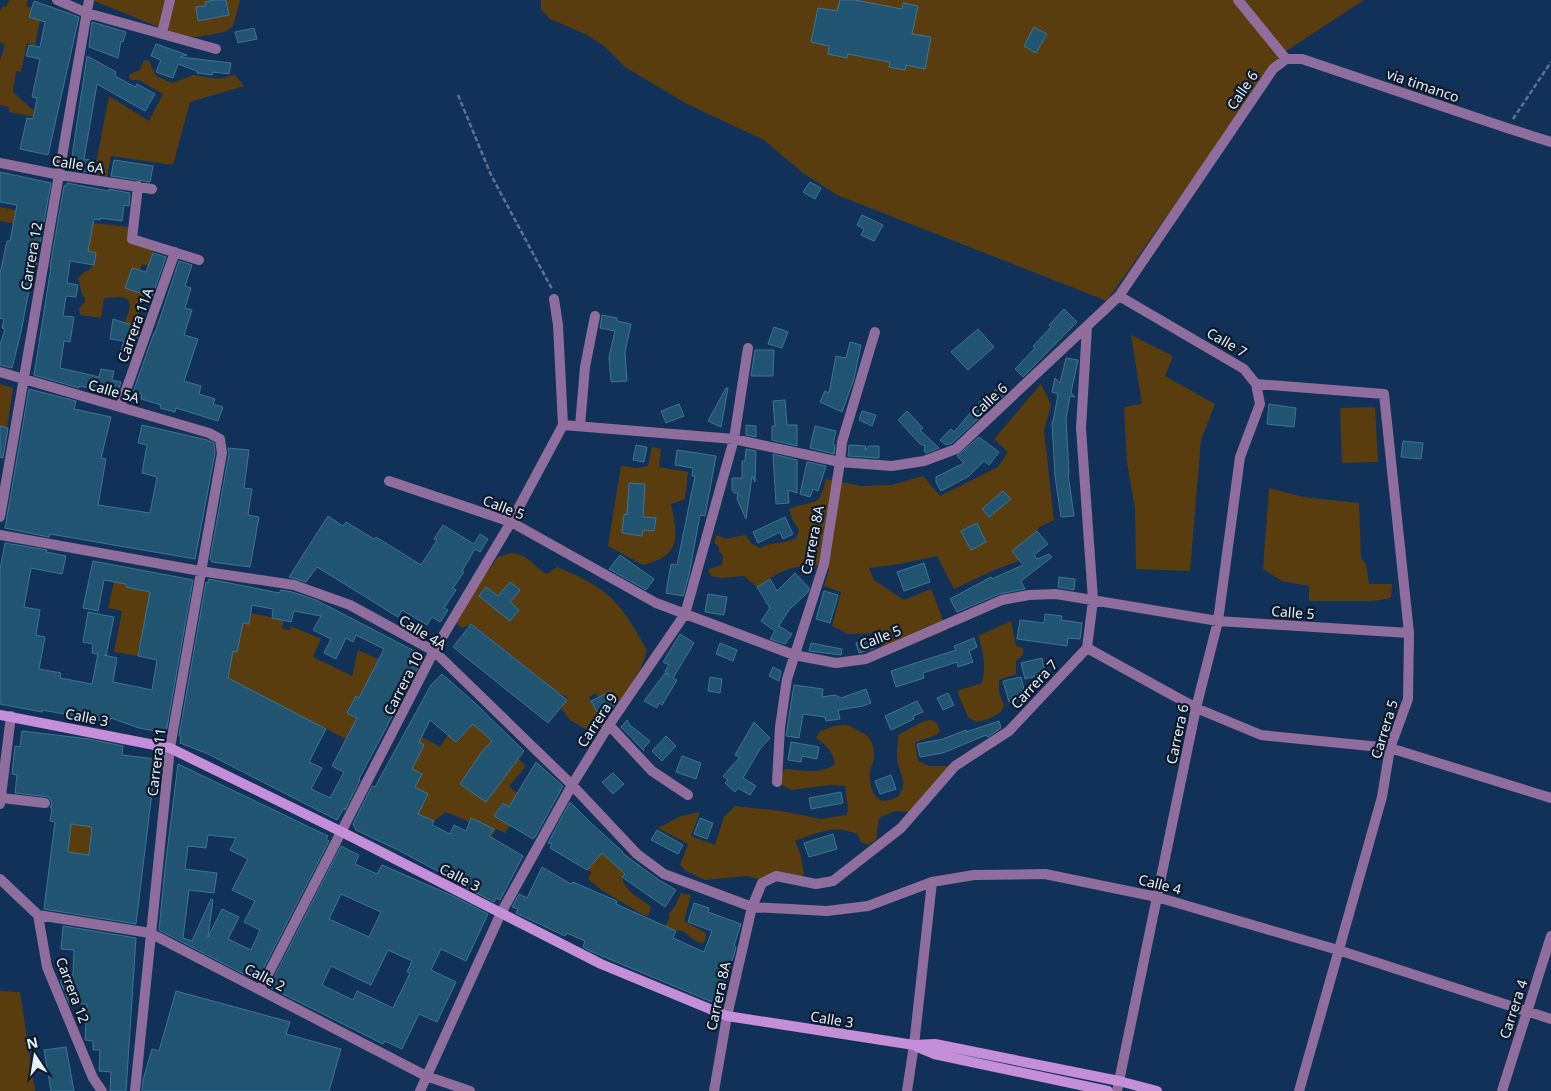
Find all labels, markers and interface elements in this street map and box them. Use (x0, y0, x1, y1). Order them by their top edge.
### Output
street label: via timanco (1384, 64, 1462, 106)
street label: Calle 6 (1222, 67, 1262, 113)
street label: Calle 6A (51, 151, 105, 177)
street label: Carrera 12 (16, 220, 46, 292)
street label: Carrera 11A (113, 285, 157, 365)
street label: Calle 7 (1203, 323, 1251, 361)
street label: Calle 5A (86, 375, 142, 407)
street label: Calle 6 (967, 378, 1011, 422)
street label: Calle 5 (480, 490, 528, 524)
street label: Carrera 8A (796, 504, 828, 576)
street label: Calle 5 (1271, 601, 1315, 623)
street label: Calle 4A (396, 610, 450, 654)
street label: Calle 5 (856, 620, 904, 654)
street label: Carrera 10 (379, 648, 427, 718)
street label: Carrera 7 (1006, 655, 1062, 713)
street label: Carrera 9 (572, 689, 622, 751)
street label: Carrera 5 (1366, 697, 1402, 761)
street label: Carrera 6 (1161, 702, 1193, 766)
street label: Calle 3 (64, 704, 110, 730)
street label: Carrera 11 (142, 727, 170, 797)
street label: Calle 3 (436, 859, 484, 895)
street label: Calle 4 (1137, 870, 1183, 898)
street label: Carrera 12 (52, 954, 94, 1026)
street label: Calle 2 (241, 959, 289, 995)
street label: Carrera 8A (701, 960, 735, 1032)
street label: Carrera 4 (1495, 977, 1531, 1041)
street label: Calle 3 (809, 1006, 855, 1032)
north arrow (10, 1031, 60, 1081)
text: N (25, 1032, 40, 1053)

